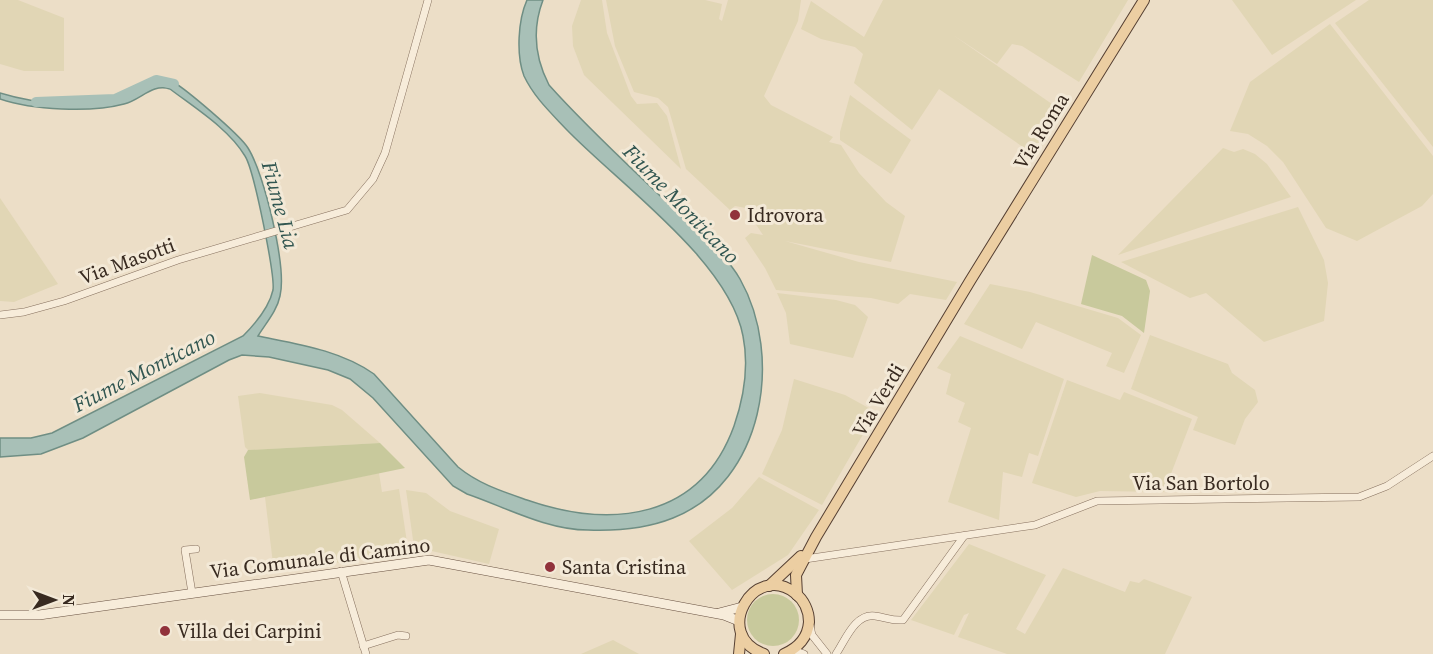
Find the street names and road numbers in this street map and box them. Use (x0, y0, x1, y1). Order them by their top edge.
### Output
street label: Via Roma (1006, 87, 1076, 175)
street label: Via Masotti (75, 231, 179, 291)
street label: Via Verdi (845, 358, 911, 442)
street label: Via San Bortolo (1132, 469, 1270, 497)
street label: Via Comunale di Camino (208, 531, 432, 585)

